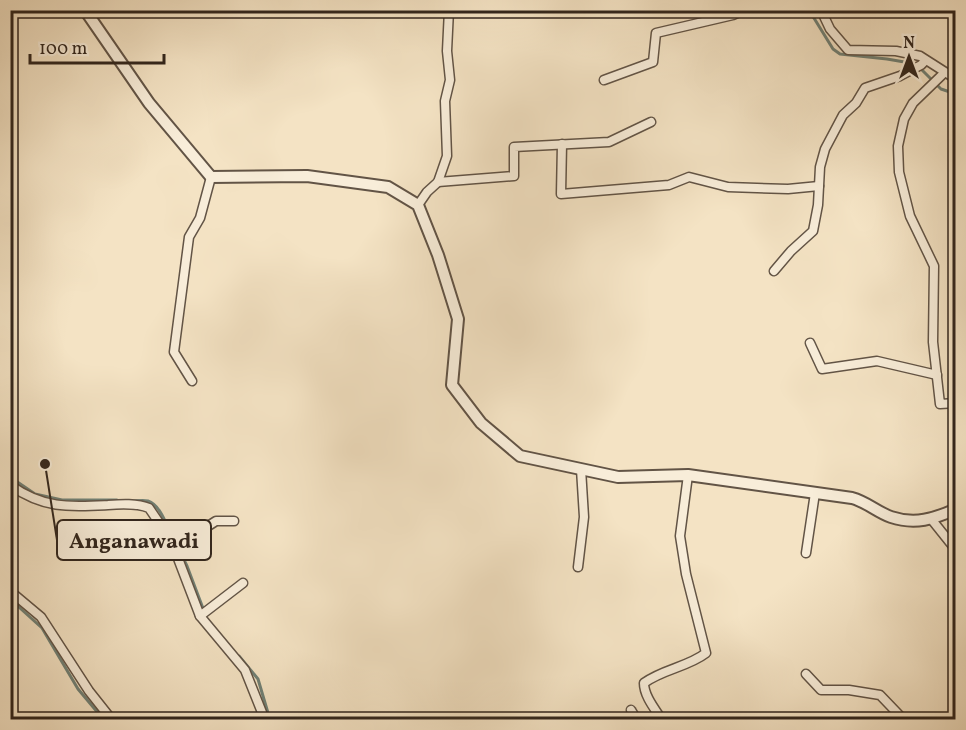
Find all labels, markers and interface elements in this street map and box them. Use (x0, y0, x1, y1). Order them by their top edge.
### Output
scale bar (30, 27, 164, 65)
north arrow (879, 27, 939, 87)
text: N (903, 33, 915, 55)
text: 100 m (39, 37, 88, 62)
callout: Anganawadi (57, 520, 211, 560)
text: Anganawadi (69, 527, 199, 558)

